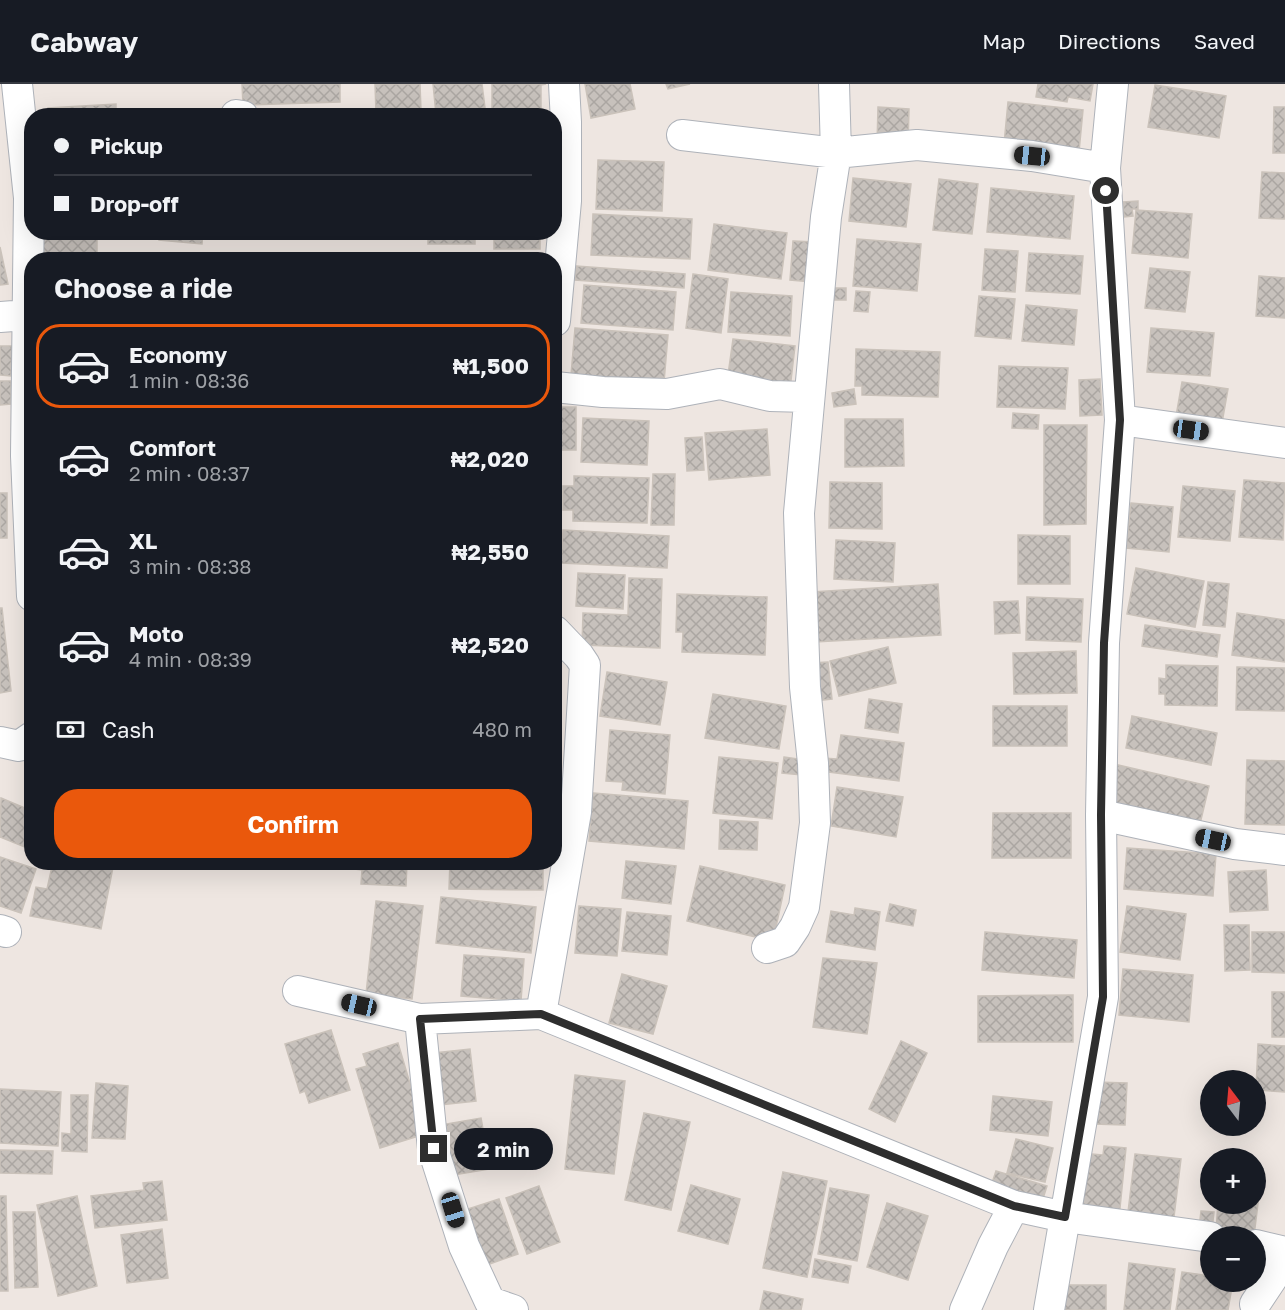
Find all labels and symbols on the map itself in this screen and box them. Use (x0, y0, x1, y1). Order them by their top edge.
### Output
car (1013, 145, 1051, 167)
route start (1092, 177, 1119, 204)
car (1172, 419, 1210, 441)
car (1194, 827, 1232, 853)
car (339, 992, 379, 1018)
north arrow (1200, 1070, 1266, 1136)
callout: 2 min (455, 1128, 554, 1170)
route end (420, 1135, 447, 1162)
car (439, 1190, 467, 1230)

